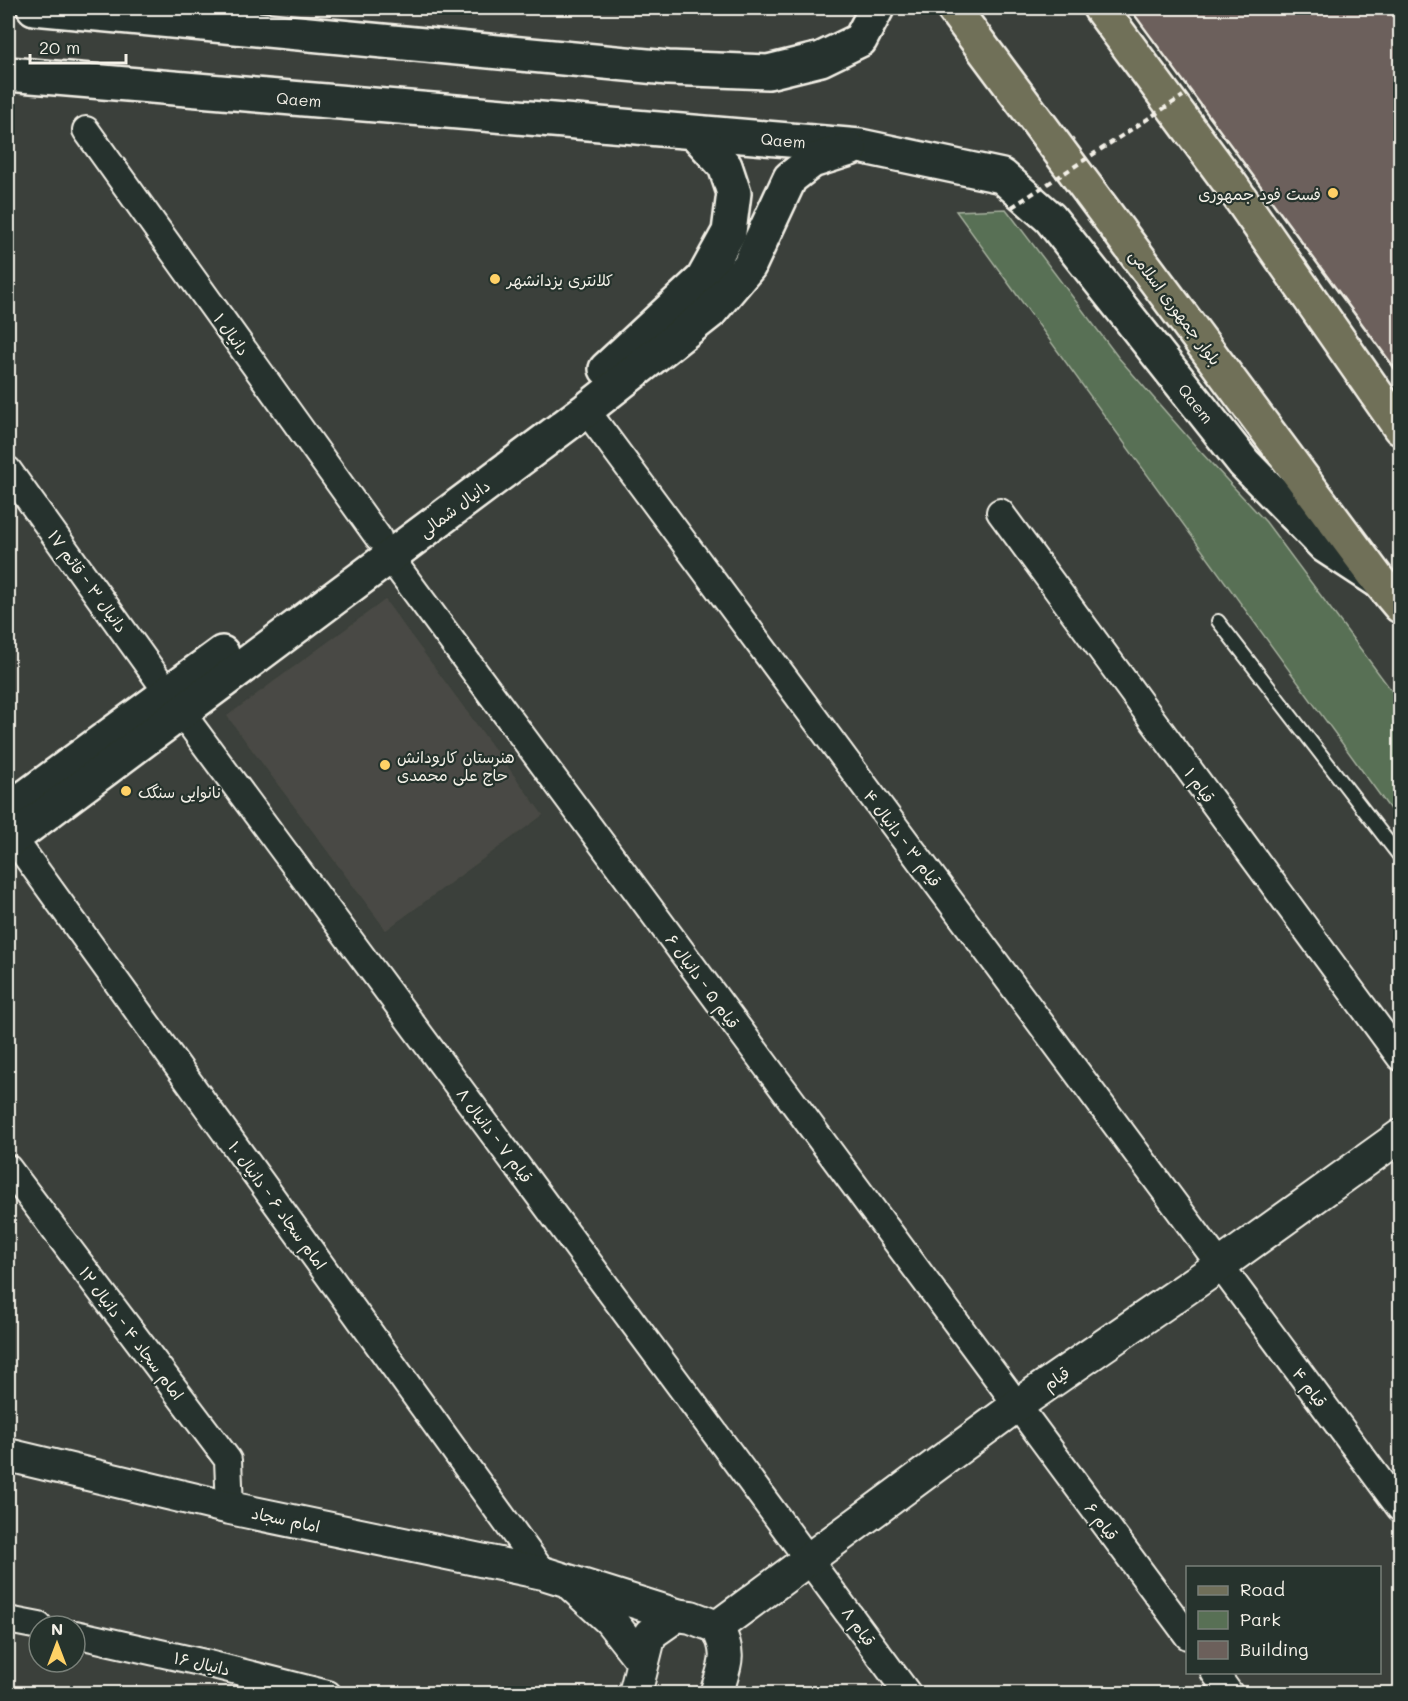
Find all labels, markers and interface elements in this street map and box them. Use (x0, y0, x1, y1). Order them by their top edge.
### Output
scale bar (30, 27, 126, 65)
text: 20 m (39, 35, 80, 59)
street label: Qaem (276, 86, 322, 111)
street label: Qaem (760, 127, 807, 152)
place label: فست فود جمهوری (1198, 183, 1321, 205)
marker: فست فود جمهوری (1326, 186, 1340, 200)
street label: بلوار جمهوری اسلامی (1125, 245, 1226, 370)
place label: کلانتری یزدانشهر (505, 269, 613, 290)
marker: کلانتری یزدانشهر (488, 272, 502, 286)
street label: دانیال ۱ (210, 309, 254, 359)
street label: Qaem (1174, 379, 1219, 427)
street label: دانیال شمالی (414, 474, 494, 542)
street label: دانیال ۳ - قائم ۱۷ (41, 526, 132, 638)
place label: هنرستان کارودانش حاج علی محمدی (397, 746, 515, 786)
marker: هنرستان کارودانش حاج علی محمدی (378, 758, 392, 772)
street label: قیام ۱ (1178, 763, 1220, 808)
place label: نانوایی سنگک (138, 781, 222, 803)
marker: نانوایی سنگک (119, 784, 133, 798)
street label: قیام ۳ - دانیال ۴ (857, 785, 946, 893)
street label: قیام ۵ - دانیال ۶ (659, 930, 744, 1034)
street label: قیام ۷ - دانیال ۸ (450, 1083, 538, 1188)
street label: امام سجاد ۶ - دانیال ۱۰ (222, 1137, 332, 1275)
street label: امام سجاد ۴ - دانیال ۱۲ (73, 1262, 189, 1406)
street label: قیام (1039, 1362, 1075, 1397)
street label: قیام ۴ (1286, 1363, 1332, 1413)
street label: قیام ۶ (1079, 1498, 1123, 1546)
street label: امام سجاد (249, 1502, 322, 1539)
legend (1186, 1566, 1381, 1674)
text: Road (1240, 1577, 1285, 1601)
street label: قیام ۸ (835, 1602, 880, 1652)
text: Park (1240, 1607, 1281, 1631)
north arrow (27, 1614, 87, 1674)
text: N (51, 1618, 63, 1639)
text: Building (1240, 1637, 1308, 1661)
street label: دانیال ۱۶ (172, 1646, 232, 1680)

